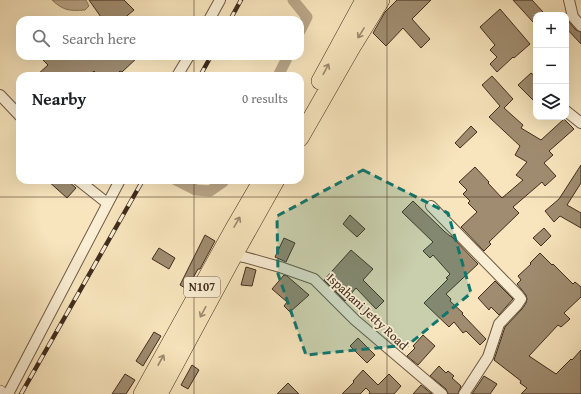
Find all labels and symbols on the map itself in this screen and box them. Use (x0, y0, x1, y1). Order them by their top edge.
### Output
one-way arrow (356, 27, 364, 39)
one-way arrow (322, 63, 330, 75)
one-way arrow (234, 216, 242, 228)
street label: Ispahani Jetty Road (323, 268, 413, 354)
road number: N107 (184, 277, 220, 297)
one-way arrow (199, 306, 207, 318)
one-way arrow (157, 354, 165, 366)

